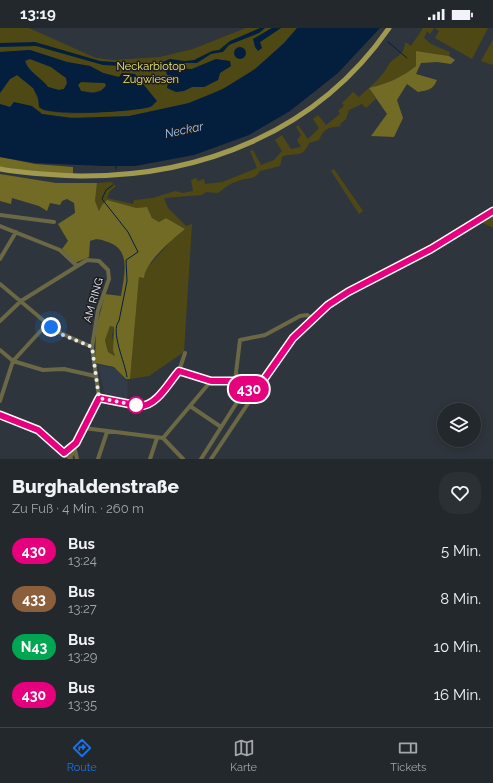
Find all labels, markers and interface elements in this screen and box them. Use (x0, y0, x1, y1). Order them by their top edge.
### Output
text: 13:19 (20, 5, 56, 23)
park label: Neckarbiotop Zugwiesen (116, 60, 186, 86)
water label: Neckar (163, 119, 205, 141)
street label: AM RING (81, 276, 106, 324)
your location (41, 317, 61, 337)
line badge: 430 (226, 376, 272, 402)
text: 430 (237, 381, 261, 397)
unlabelled marker (127, 396, 145, 414)
map controls (437, 403, 481, 447)
button: layers (437, 403, 481, 447)
button: heart (439, 472, 481, 514)
text: Burghaldenstraße (12, 475, 179, 497)
text: Zu Fuß · 4 Min. · 260 m (12, 501, 144, 516)
text: Bus (68, 535, 95, 553)
text: 5 Min. (441, 542, 481, 560)
text: 430 (22, 543, 46, 559)
text: 13:24 (68, 553, 97, 568)
text: Bus (68, 583, 95, 601)
text: 8 Min. (440, 590, 481, 608)
text: 433 (22, 591, 46, 607)
text: 13:27 (68, 601, 97, 616)
text: Bus (68, 631, 95, 649)
text: 10 Min. (434, 638, 481, 656)
text: N43 (21, 639, 47, 655)
text: 13:29 (68, 649, 97, 664)
text: Bus (68, 679, 95, 697)
text: 16 Min. (434, 686, 481, 704)
text: 430 (22, 687, 46, 703)
text: 13:35 (68, 697, 97, 712)
tab: Route (67, 737, 97, 774)
tab: Karte (230, 737, 257, 774)
tab: Tickets (390, 737, 426, 774)

